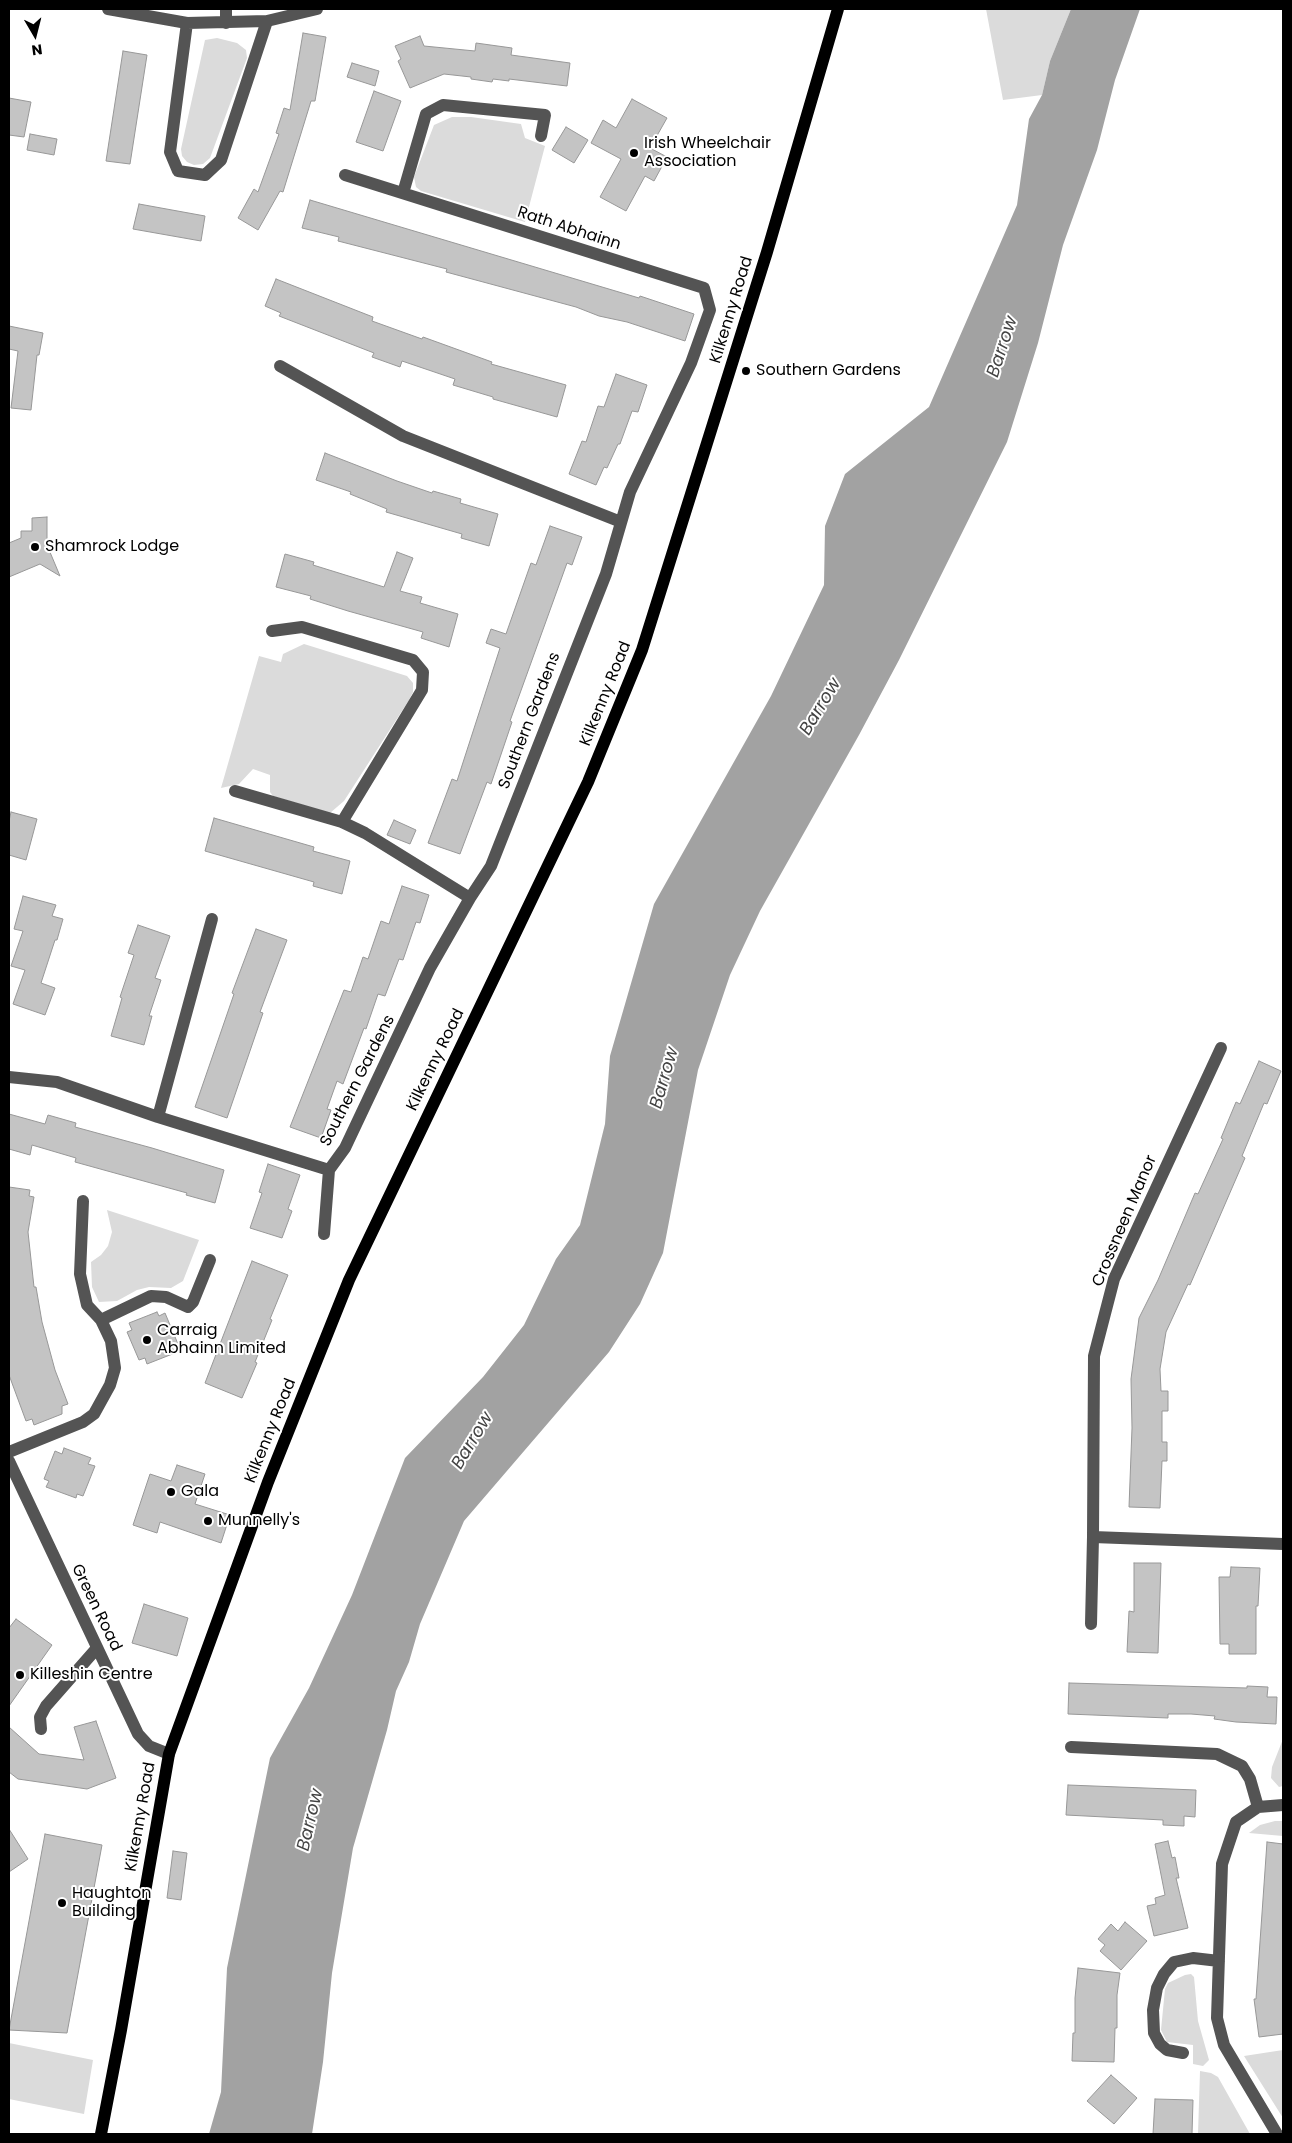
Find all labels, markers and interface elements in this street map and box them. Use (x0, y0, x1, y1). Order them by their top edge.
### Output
north arrow (10, 10, 60, 60)
text: N (30, 39, 44, 60)
place label: Irish Wheelchair Association (644, 134, 771, 172)
marker: Irish Wheelchair Association (628, 147, 640, 159)
street label: Rath Abhainn (515, 203, 623, 255)
street label: Kilkenny Road (707, 254, 757, 366)
water label: Barrow (983, 314, 1023, 380)
place label: Southern Gardens (756, 361, 901, 381)
marker: Southern Gardens (740, 365, 752, 377)
place label: Shamrock Lodge (45, 537, 179, 557)
marker: Shamrock Lodge (29, 541, 41, 553)
street label: Kilkenny Road (576, 639, 636, 749)
street label: Southern Gardens (495, 650, 565, 792)
water label: Barrow (796, 674, 846, 740)
street label: Kilkenny Road (403, 1006, 469, 1114)
street label: Southern Gardens (317, 1012, 399, 1150)
water label: Barrow (646, 1045, 684, 1111)
street label: Crossneen Manor (1089, 1152, 1161, 1290)
place label: Carraig Abhainn Limited (157, 1321, 286, 1359)
marker: Carraig Abhainn Limited (141, 1334, 153, 1346)
street label: Kilkenny Road (241, 1376, 301, 1486)
water label: Barrow (448, 1408, 498, 1474)
place label: Gala (181, 1482, 219, 1502)
marker: Gala (165, 1486, 177, 1498)
place label: Munnelly's (218, 1511, 300, 1531)
marker: Munnelly's (202, 1515, 214, 1527)
street label: Green Road (67, 1561, 125, 1655)
place label: Killeshin Centre (30, 1665, 153, 1685)
marker: Killeshin Centre (14, 1669, 26, 1681)
street label: Kilkenny Road (122, 1761, 160, 1873)
water label: Barrow (293, 1787, 329, 1853)
place label: Haughton Building (72, 1884, 151, 1922)
marker: Haughton Building (56, 1897, 68, 1909)

